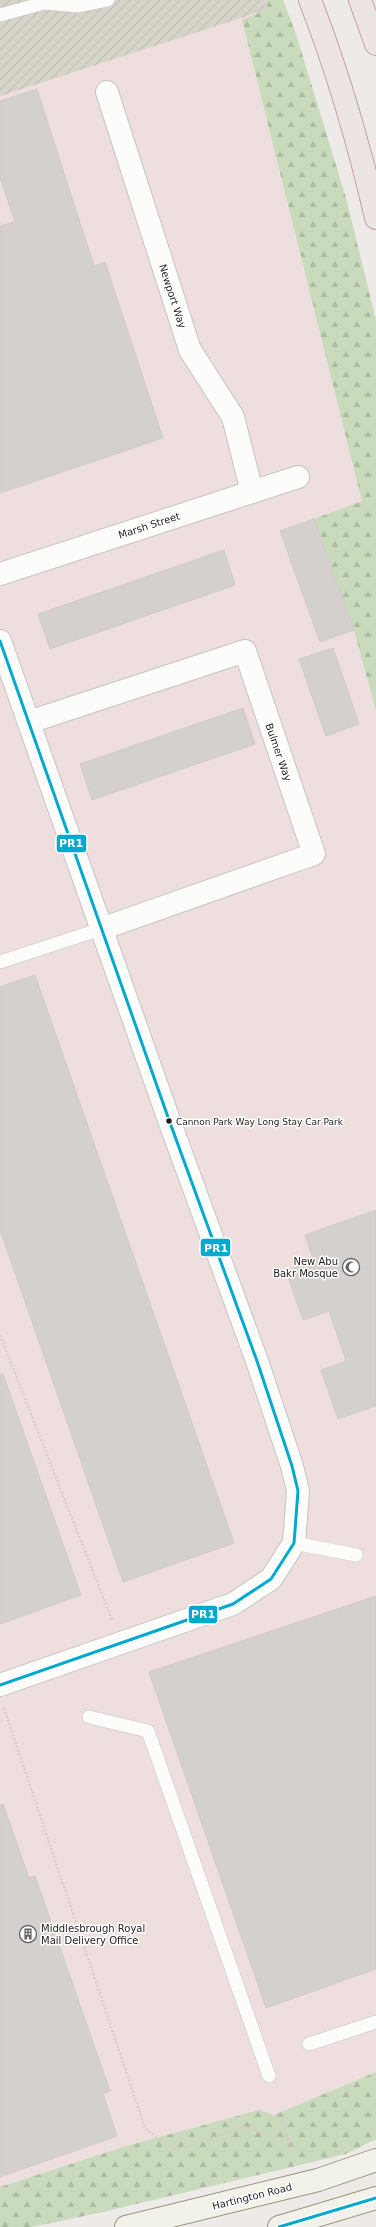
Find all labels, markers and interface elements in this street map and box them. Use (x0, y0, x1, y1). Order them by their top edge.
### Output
street label: Newport Way (157, 263, 188, 330)
street label: Marsh Street (117, 510, 181, 541)
street label: Bulmer Way (263, 722, 294, 783)
line badge: PR1 (56, 834, 87, 853)
text: PR1 (59, 837, 83, 850)
marker: Cannon Park Way Long Stay Car Park (164, 1116, 174, 1126)
place label: Cannon Park Way Long Stay Car Park (176, 1117, 344, 1127)
line badge: PR1 (200, 1238, 231, 1257)
text: PR1 (204, 1242, 228, 1255)
place label: New Abu Bakr Mosque (273, 1256, 338, 1279)
mosque icon: New Abu Bakr Mosque (341, 1257, 361, 1277)
line badge: PR1 (188, 1605, 218, 1624)
text: PR1 (191, 1608, 215, 1621)
place label: Middlesbrough Royal Mail Delivery Office (41, 1923, 145, 1946)
building icon: Middlesbrough Royal Mail Delivery Office (18, 1924, 38, 1944)
street label: Hartington Road (211, 2181, 293, 2212)

